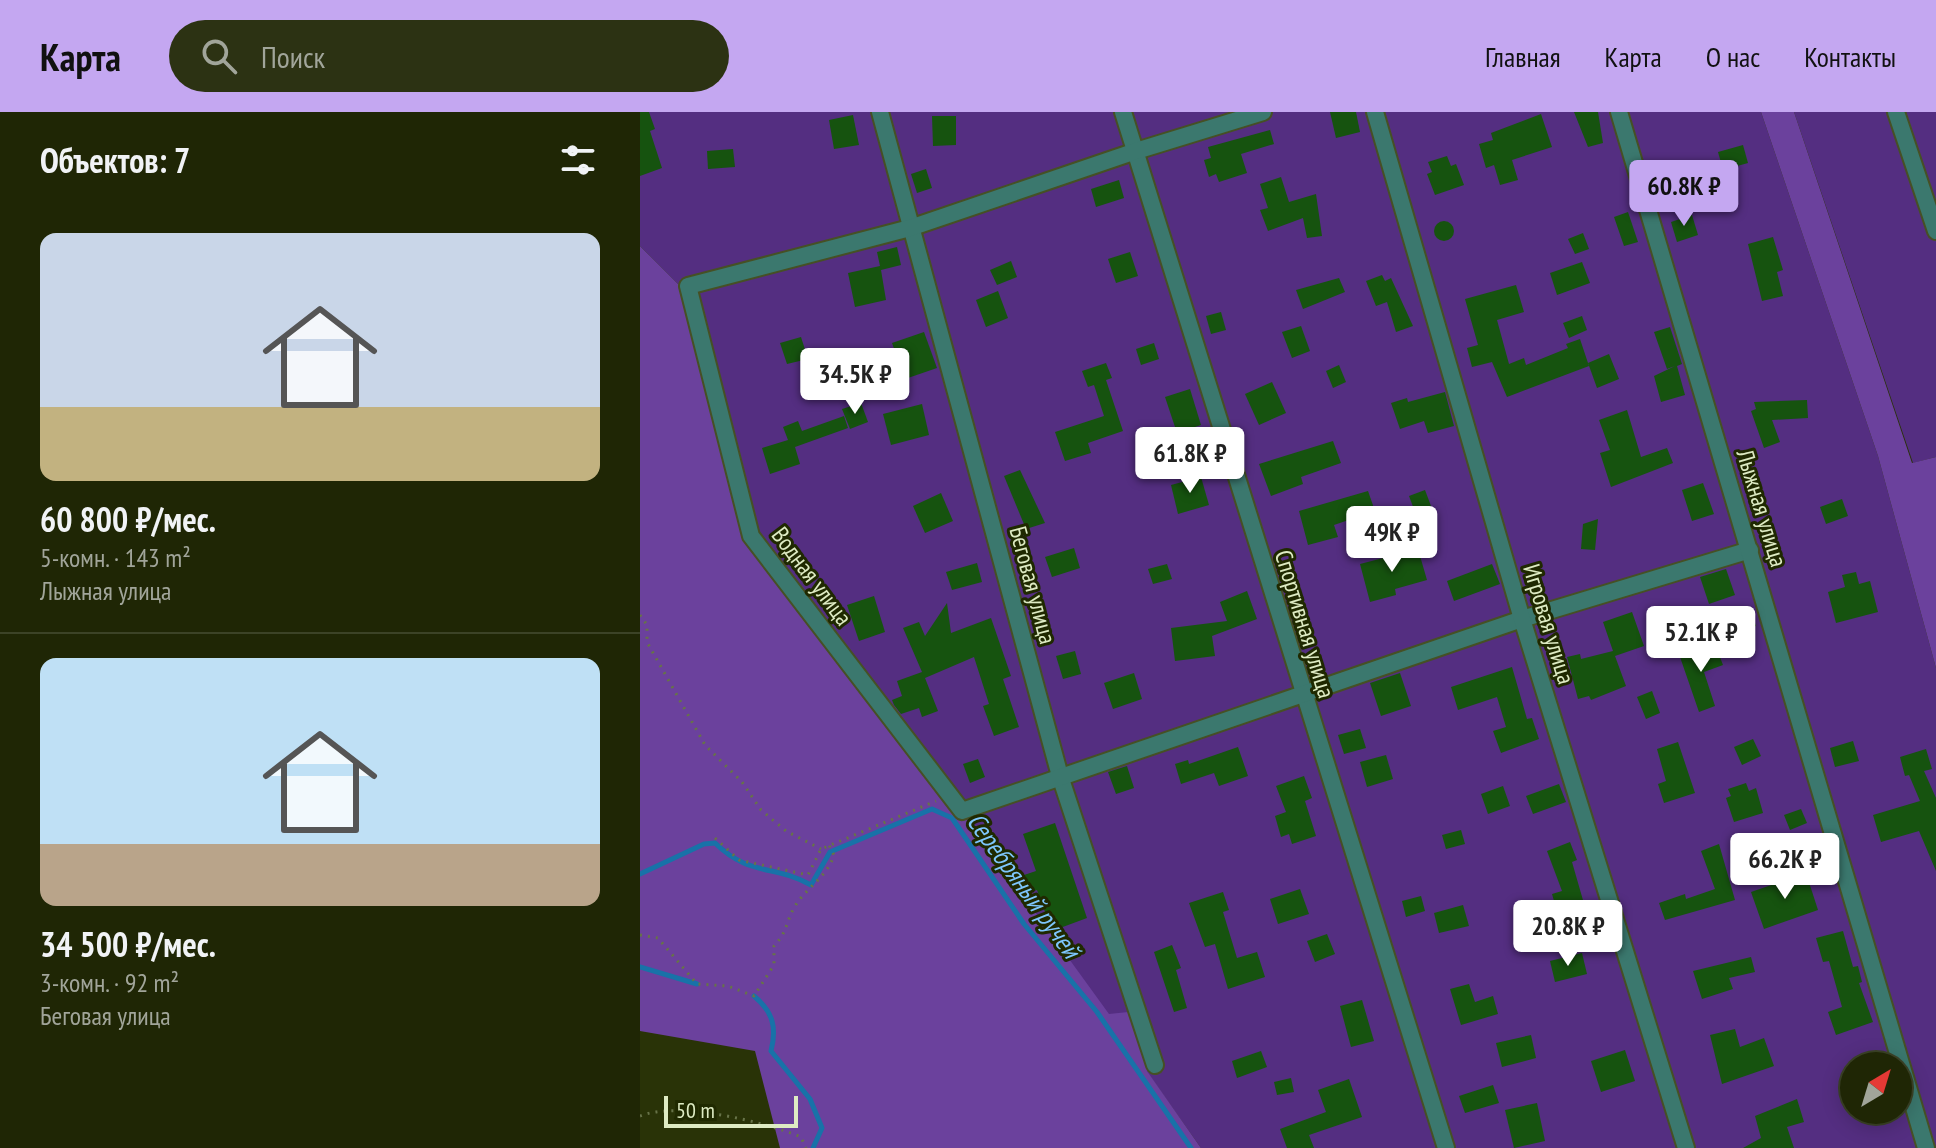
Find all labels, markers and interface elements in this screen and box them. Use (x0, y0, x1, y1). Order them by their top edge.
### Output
search box (169, 20, 729, 92)
text: Карта (40, 32, 121, 81)
icon: search (197, 34, 241, 78)
text: Поиск (261, 37, 325, 76)
text: Главная (1485, 38, 1561, 75)
text: Карта (1605, 38, 1662, 75)
text: О нас (1706, 38, 1760, 75)
text: Контакты (1804, 38, 1896, 75)
text: Объектов: 7 (40, 138, 190, 182)
icon: filters (556, 138, 600, 182)
pin: 60.8K ₽ (1610, 160, 1758, 228)
text: 60.8K ₽ (1647, 169, 1721, 202)
icon: home (248, 285, 392, 429)
pin: 34.5K ₽ (781, 348, 929, 416)
text: 34.5K ₽ (818, 357, 892, 390)
pin: 61.8K ₽ (1116, 427, 1264, 495)
text: 61.8K ₽ (1153, 436, 1227, 469)
street label: Лыжная улица (1729, 444, 1795, 571)
text: 60 800 ₽/мес. (40, 497, 216, 541)
pin: 49K ₽ (1336, 506, 1448, 574)
text: 49K ₽ (1364, 515, 1420, 548)
street label: Водная улица (765, 520, 859, 632)
street label: Беговая улица (1002, 523, 1064, 647)
text: 5-комн. · 143 m² (40, 541, 191, 574)
street label: Спортивная улица (1268, 546, 1342, 702)
street label: Игровая улица (1516, 560, 1582, 688)
text: Лыжная улица (40, 574, 171, 607)
pin: 52.1K ₽ (1627, 606, 1775, 674)
text: 52.1K ₽ (1664, 615, 1738, 648)
icon: home (248, 710, 392, 854)
water label: Серебряный ручей (960, 806, 1089, 966)
pin: 66.2K ₽ (1711, 833, 1859, 901)
text: 66.2K ₽ (1748, 842, 1822, 875)
pin: 20.8K ₽ (1494, 900, 1642, 968)
text: 20.8K ₽ (1531, 909, 1605, 942)
text: 34 500 ₽/мес. (40, 922, 216, 966)
text: 3-комн. · 92 m² (40, 966, 179, 999)
text: Беговая улица (40, 999, 171, 1032)
north arrow (1840, 1052, 1912, 1124)
map controls (1840, 1052, 1912, 1124)
scale bar (664, 1092, 798, 1128)
text: 50 m (676, 1096, 715, 1124)

